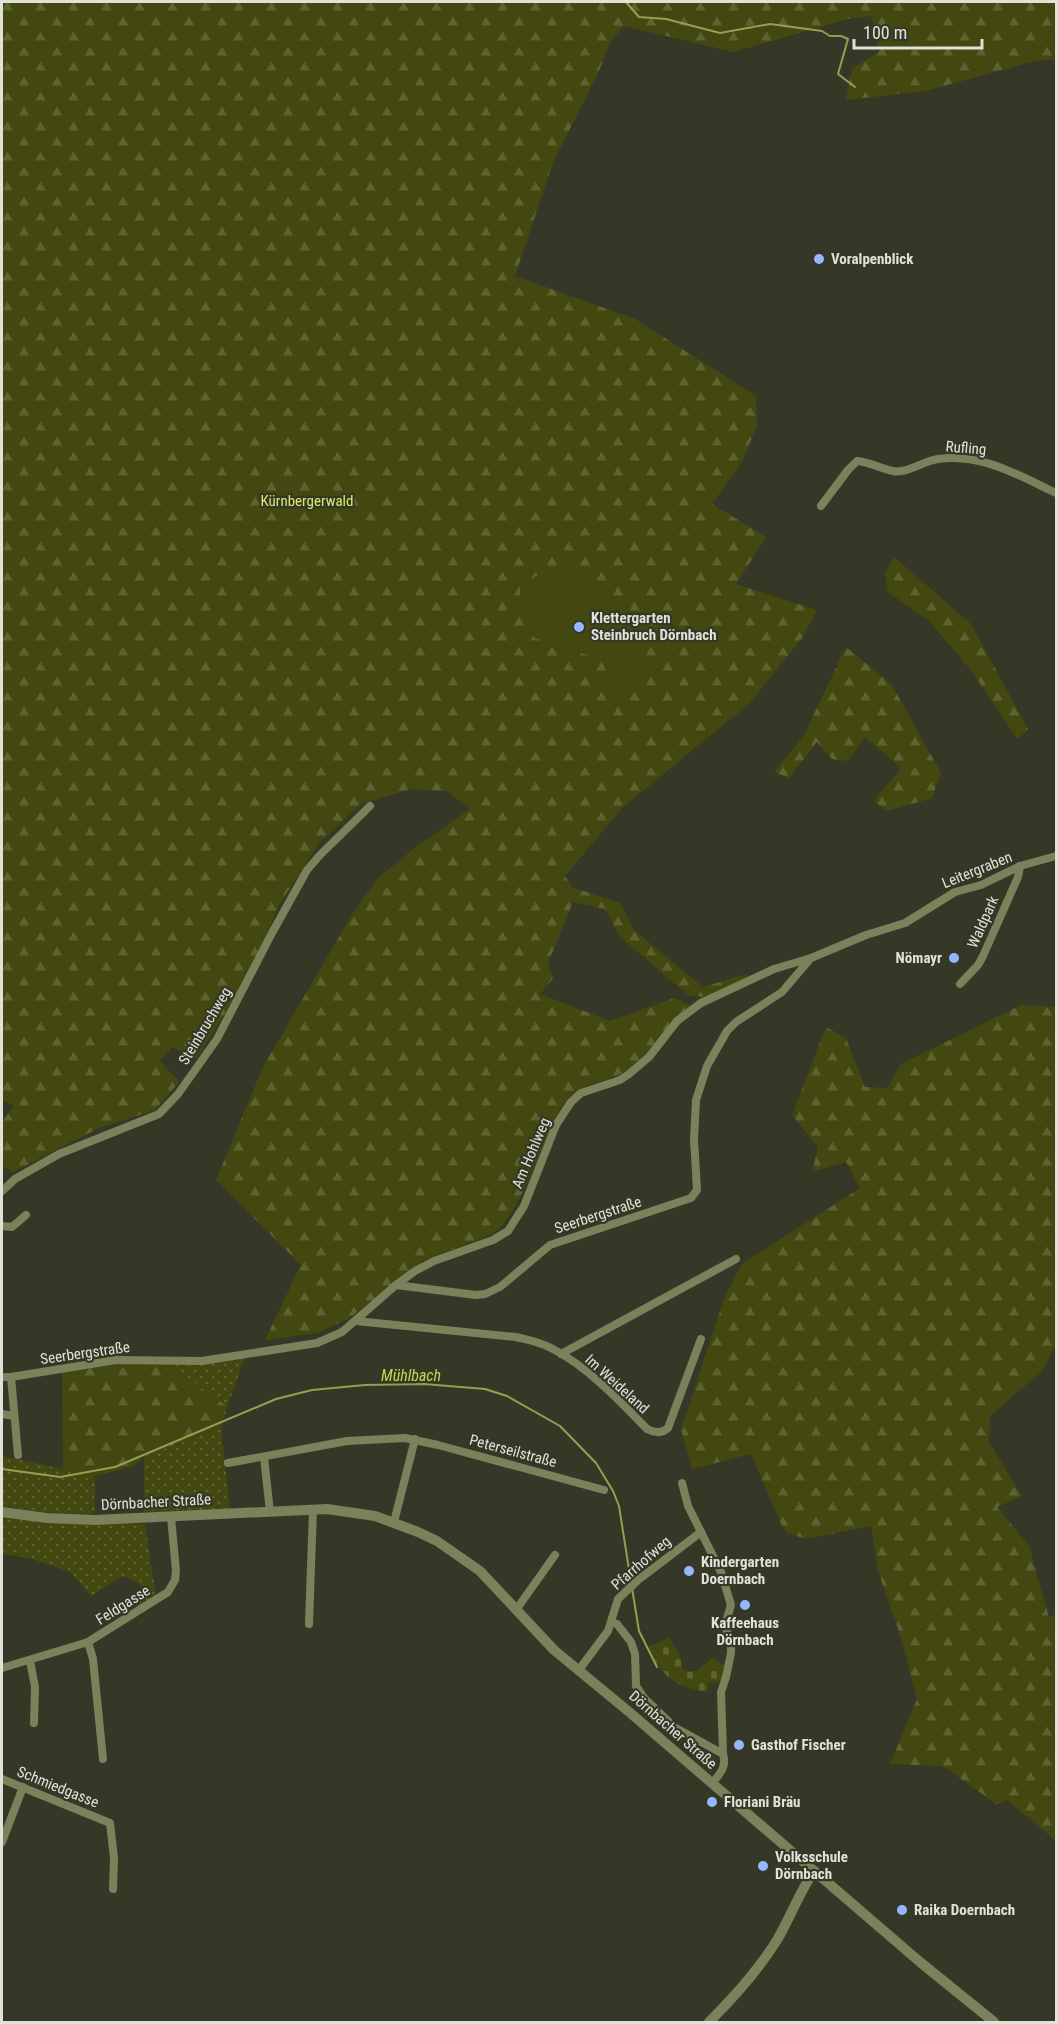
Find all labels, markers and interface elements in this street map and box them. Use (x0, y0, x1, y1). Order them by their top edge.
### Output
scale bar (854, 12, 982, 50)
text: 100 m (863, 22, 907, 43)
place label: Voralpenblick (831, 250, 914, 268)
marker: Voralpenblick (812, 252, 826, 266)
street label: Rufling (945, 437, 987, 459)
park label: Kürnbergerwald (261, 492, 353, 510)
place label: Klettergarten Steinbruch Dörnbach (591, 609, 717, 644)
marker: Klettergarten Steinbruch Dörnbach (572, 620, 586, 634)
street label: Leitergraben (939, 848, 1015, 892)
street label: Waldpark (964, 893, 1003, 951)
place label: Nömayr (896, 949, 942, 967)
marker: Nömayr (947, 951, 961, 965)
street label: Steinbruchweg (175, 984, 235, 1068)
street label: Am Hohlweg (508, 1115, 554, 1191)
street label: Seerbergstraße (552, 1192, 644, 1238)
street label: Seerbergstraße (39, 1338, 131, 1368)
street label: Im Weideland (581, 1351, 653, 1417)
water label: Mühlbach (381, 1366, 441, 1385)
street label: Peterseilstraße (467, 1431, 559, 1471)
street label: Dörnbacher Straße (100, 1490, 212, 1514)
street label: Pfarrhofweg (608, 1532, 674, 1594)
place label: Kindergarten Doernbach (701, 1553, 779, 1588)
marker: Kindergarten Doernbach (682, 1564, 696, 1578)
street label: Feldgasse (93, 1581, 153, 1629)
marker: Kaffeehaus Dörnbach (738, 1598, 752, 1612)
place label: Kaffeehaus Dörnbach (711, 1614, 779, 1649)
street label: Dörnbacher Straße (625, 1687, 721, 1773)
place label: Gasthof Fischer (751, 1736, 846, 1754)
marker: Gasthof Fischer (732, 1738, 746, 1752)
street label: Schmiedgasse (15, 1762, 101, 1812)
place label: Floriani Bräu (724, 1793, 800, 1811)
marker: Floriani Bräu (705, 1795, 719, 1809)
place label: Volksschule Dörnbach (775, 1848, 848, 1883)
marker: Volksschule Dörnbach (756, 1859, 770, 1873)
place label: Raika Doernbach (914, 1901, 1015, 1919)
marker: Raika Doernbach (895, 1903, 909, 1917)

